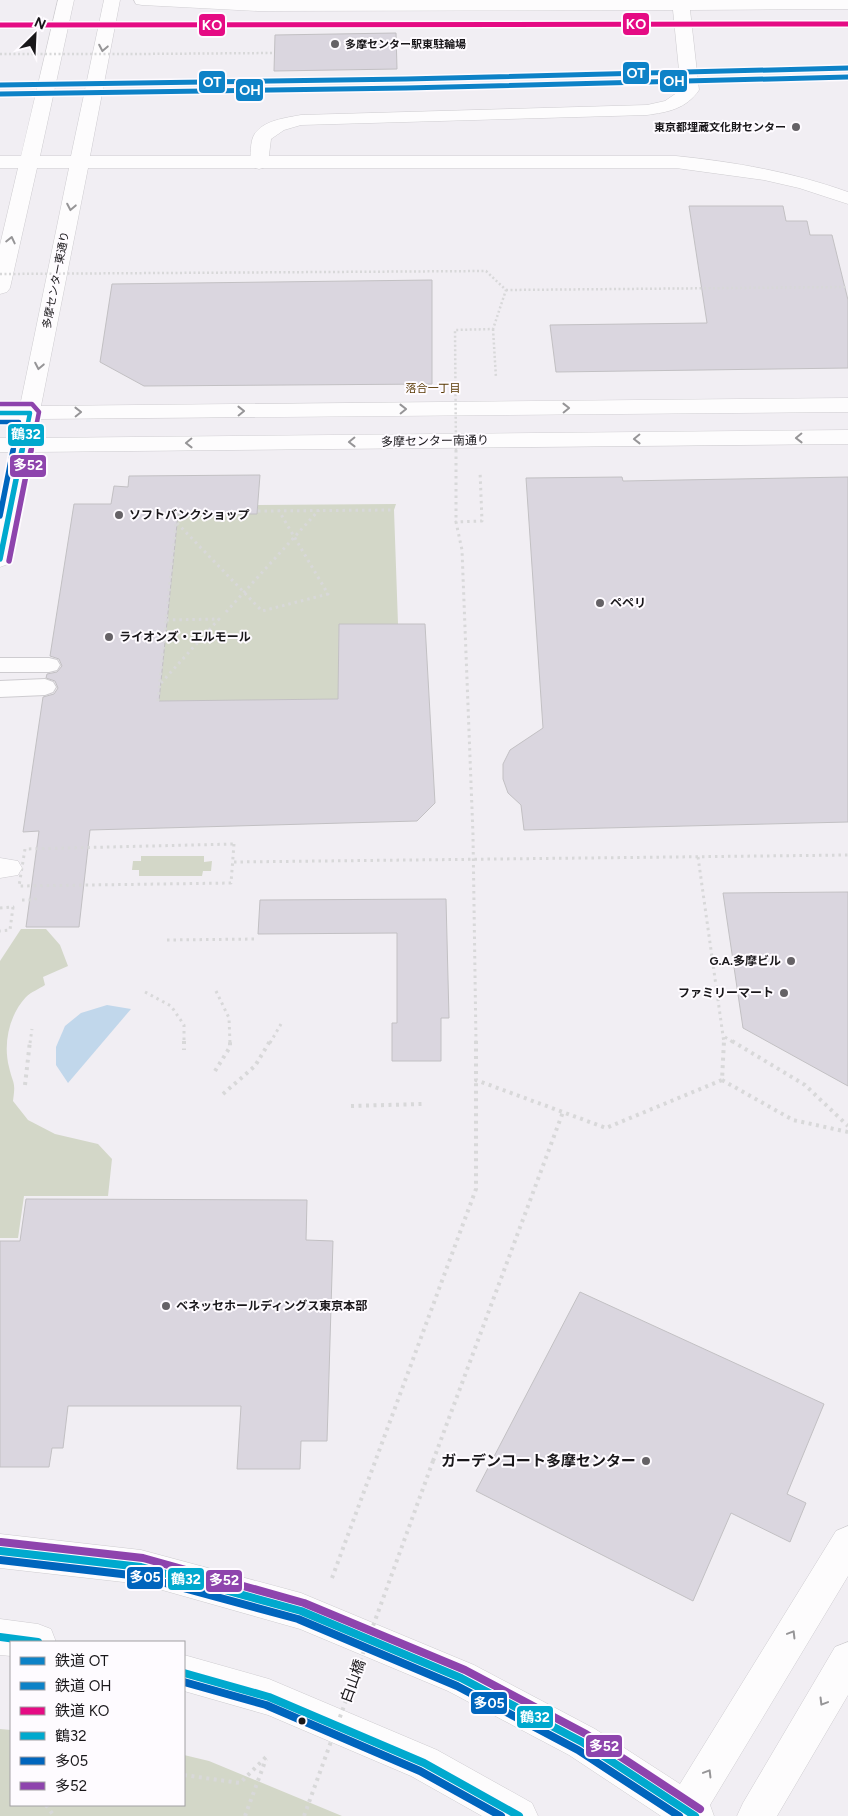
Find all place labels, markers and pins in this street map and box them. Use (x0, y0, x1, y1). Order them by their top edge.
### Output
marker: 多摩センター駅東駐輪場 (329, 38, 341, 50)
place label: 多摩センター駅東駐輪場 (345, 38, 466, 51)
place label: 東京都埋蔵文化財センター (654, 121, 786, 134)
marker: 東京都埋蔵文化財センター (790, 121, 802, 133)
place label: ソフトバンクショップ (129, 508, 250, 522)
marker: ソフトバンクショップ (113, 509, 125, 521)
place label: ペペリ (610, 596, 646, 610)
marker: ペペリ (594, 597, 606, 609)
place label: ライオンズ・エルモール (119, 630, 251, 644)
marker: ライオンズ・エルモール (103, 631, 115, 643)
place label: G.A.多摩ビル (710, 954, 781, 968)
marker: G.A.多摩ビル (785, 955, 797, 967)
place label: ファミリーマート (678, 986, 774, 1000)
marker: ファミリーマート (778, 987, 790, 999)
place label: ベネッセホールディングス東京本部 (176, 1299, 367, 1313)
marker: ベネッセホールディングス東京本部 (160, 1300, 172, 1312)
place label: ガーデンコート多摩センター (441, 1452, 636, 1470)
marker: ガーデンコート多摩センター (640, 1455, 652, 1467)
unlabelled marker (297, 1716, 307, 1726)

